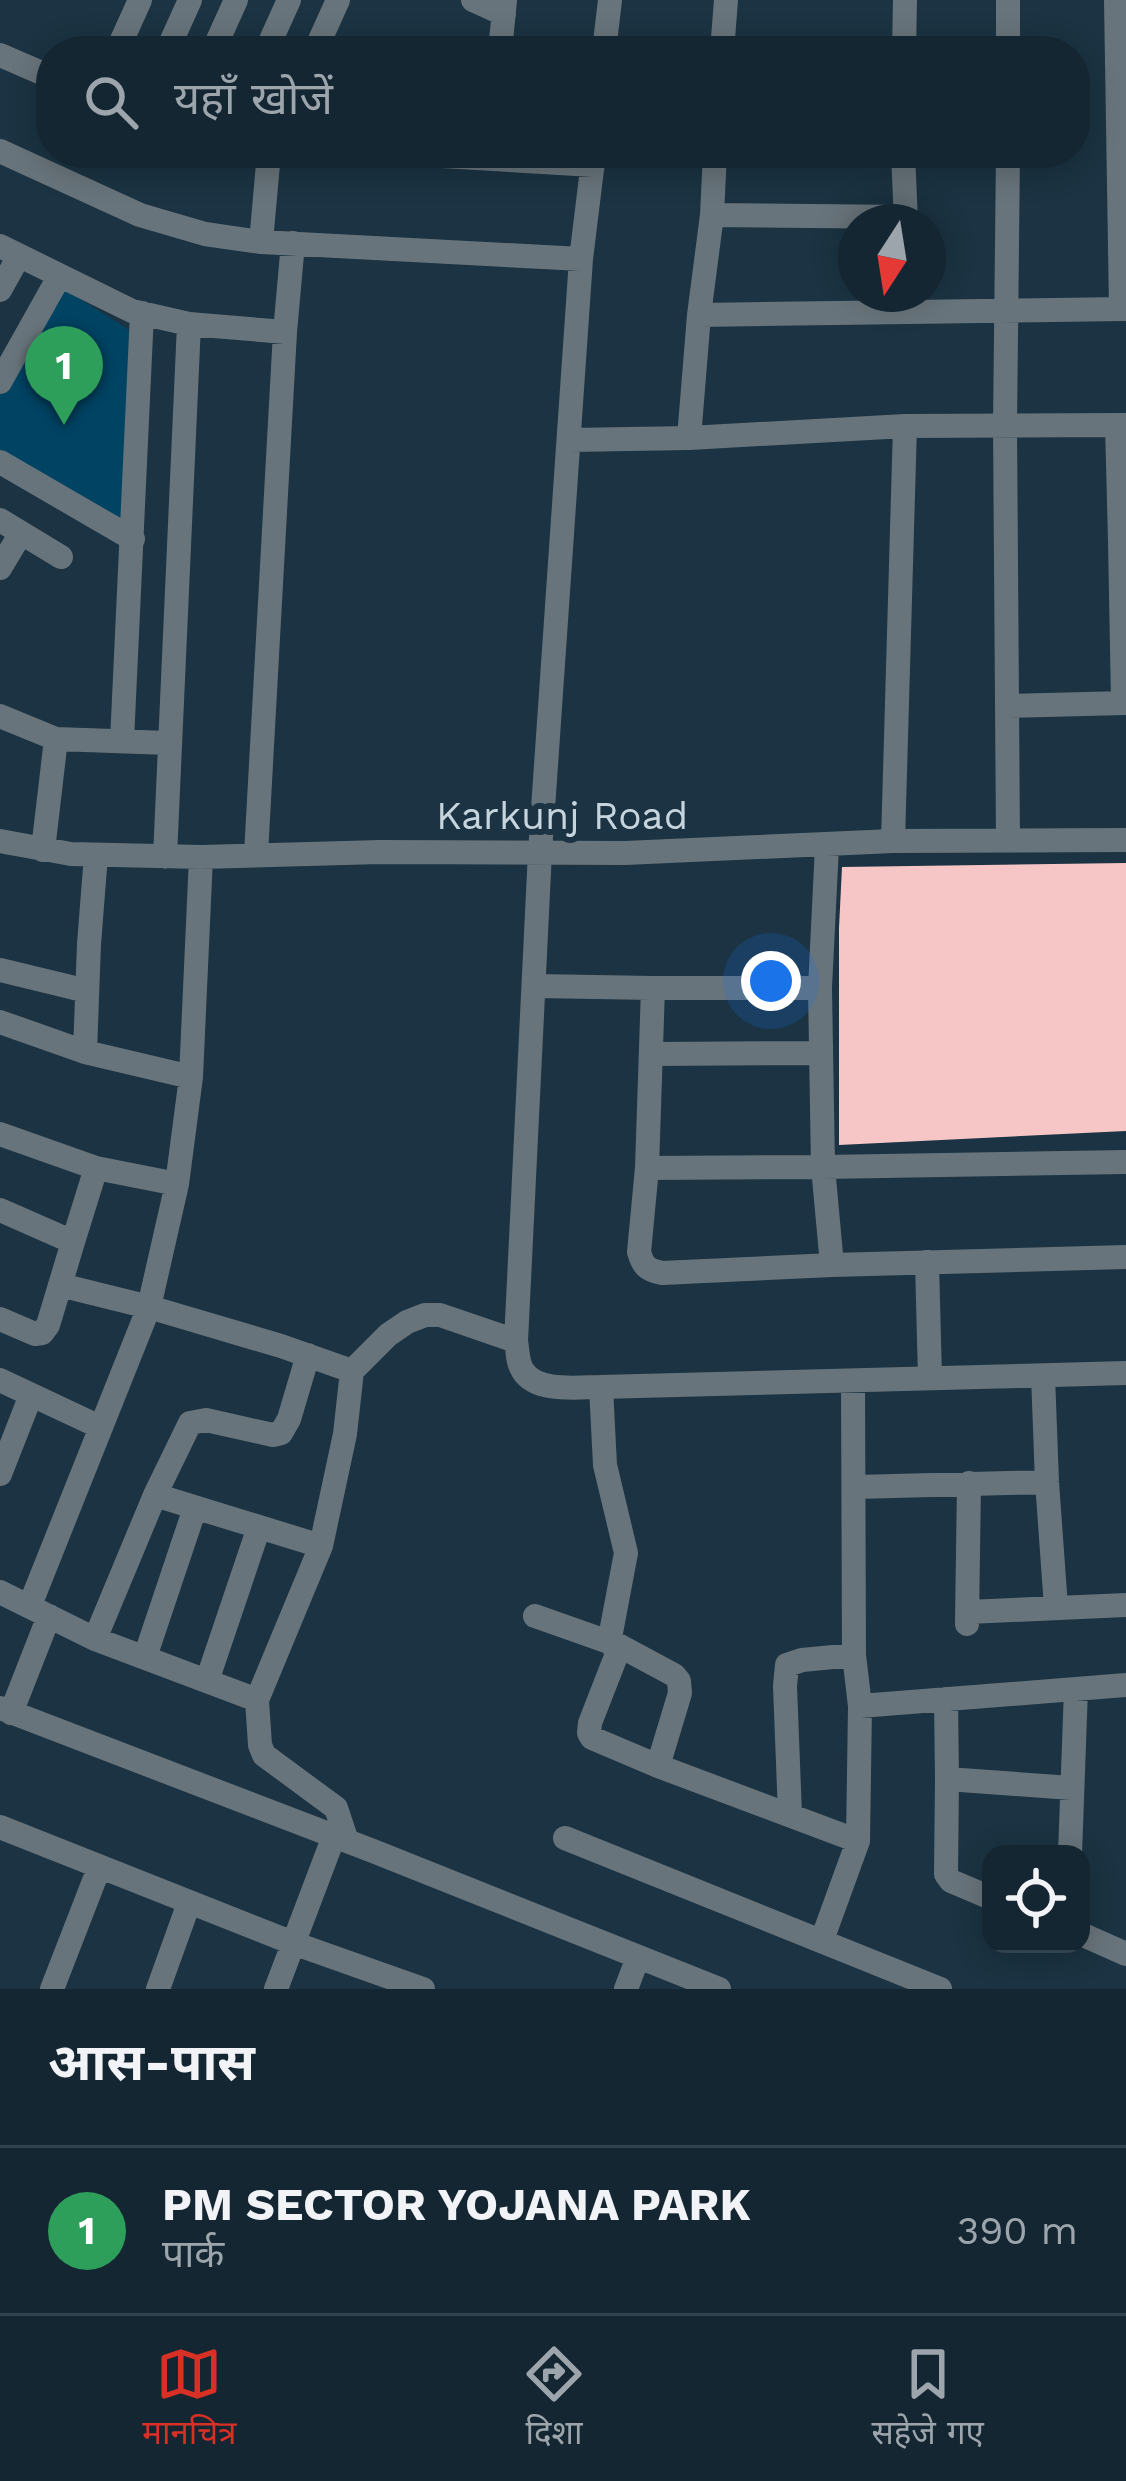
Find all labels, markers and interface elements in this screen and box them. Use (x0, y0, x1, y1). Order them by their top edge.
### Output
search box (36, 36, 1090, 168)
icon: search (78, 69, 144, 135)
text: यहाँ खोजें (174, 72, 333, 125)
north arrow (838, 204, 946, 312)
pin: 1 (25, 326, 103, 425)
street label: Karkunj Road (436, 793, 688, 838)
your location (741, 951, 801, 1011)
map controls (982, 1845, 1090, 1953)
button: locate (982, 1845, 1090, 1953)
text: आस-पास (48, 2033, 255, 2092)
text: PM SECTOR YOJANA PARK (162, 2178, 751, 2231)
text: 1 (79, 2208, 95, 2253)
text: 390 m (956, 2208, 1078, 2253)
text: पार्क (162, 2231, 224, 2276)
tab: मानचित्र (142, 2341, 237, 2457)
tab: दिशा (521, 2341, 587, 2457)
tab: सहेजे गए (871, 2341, 984, 2457)

